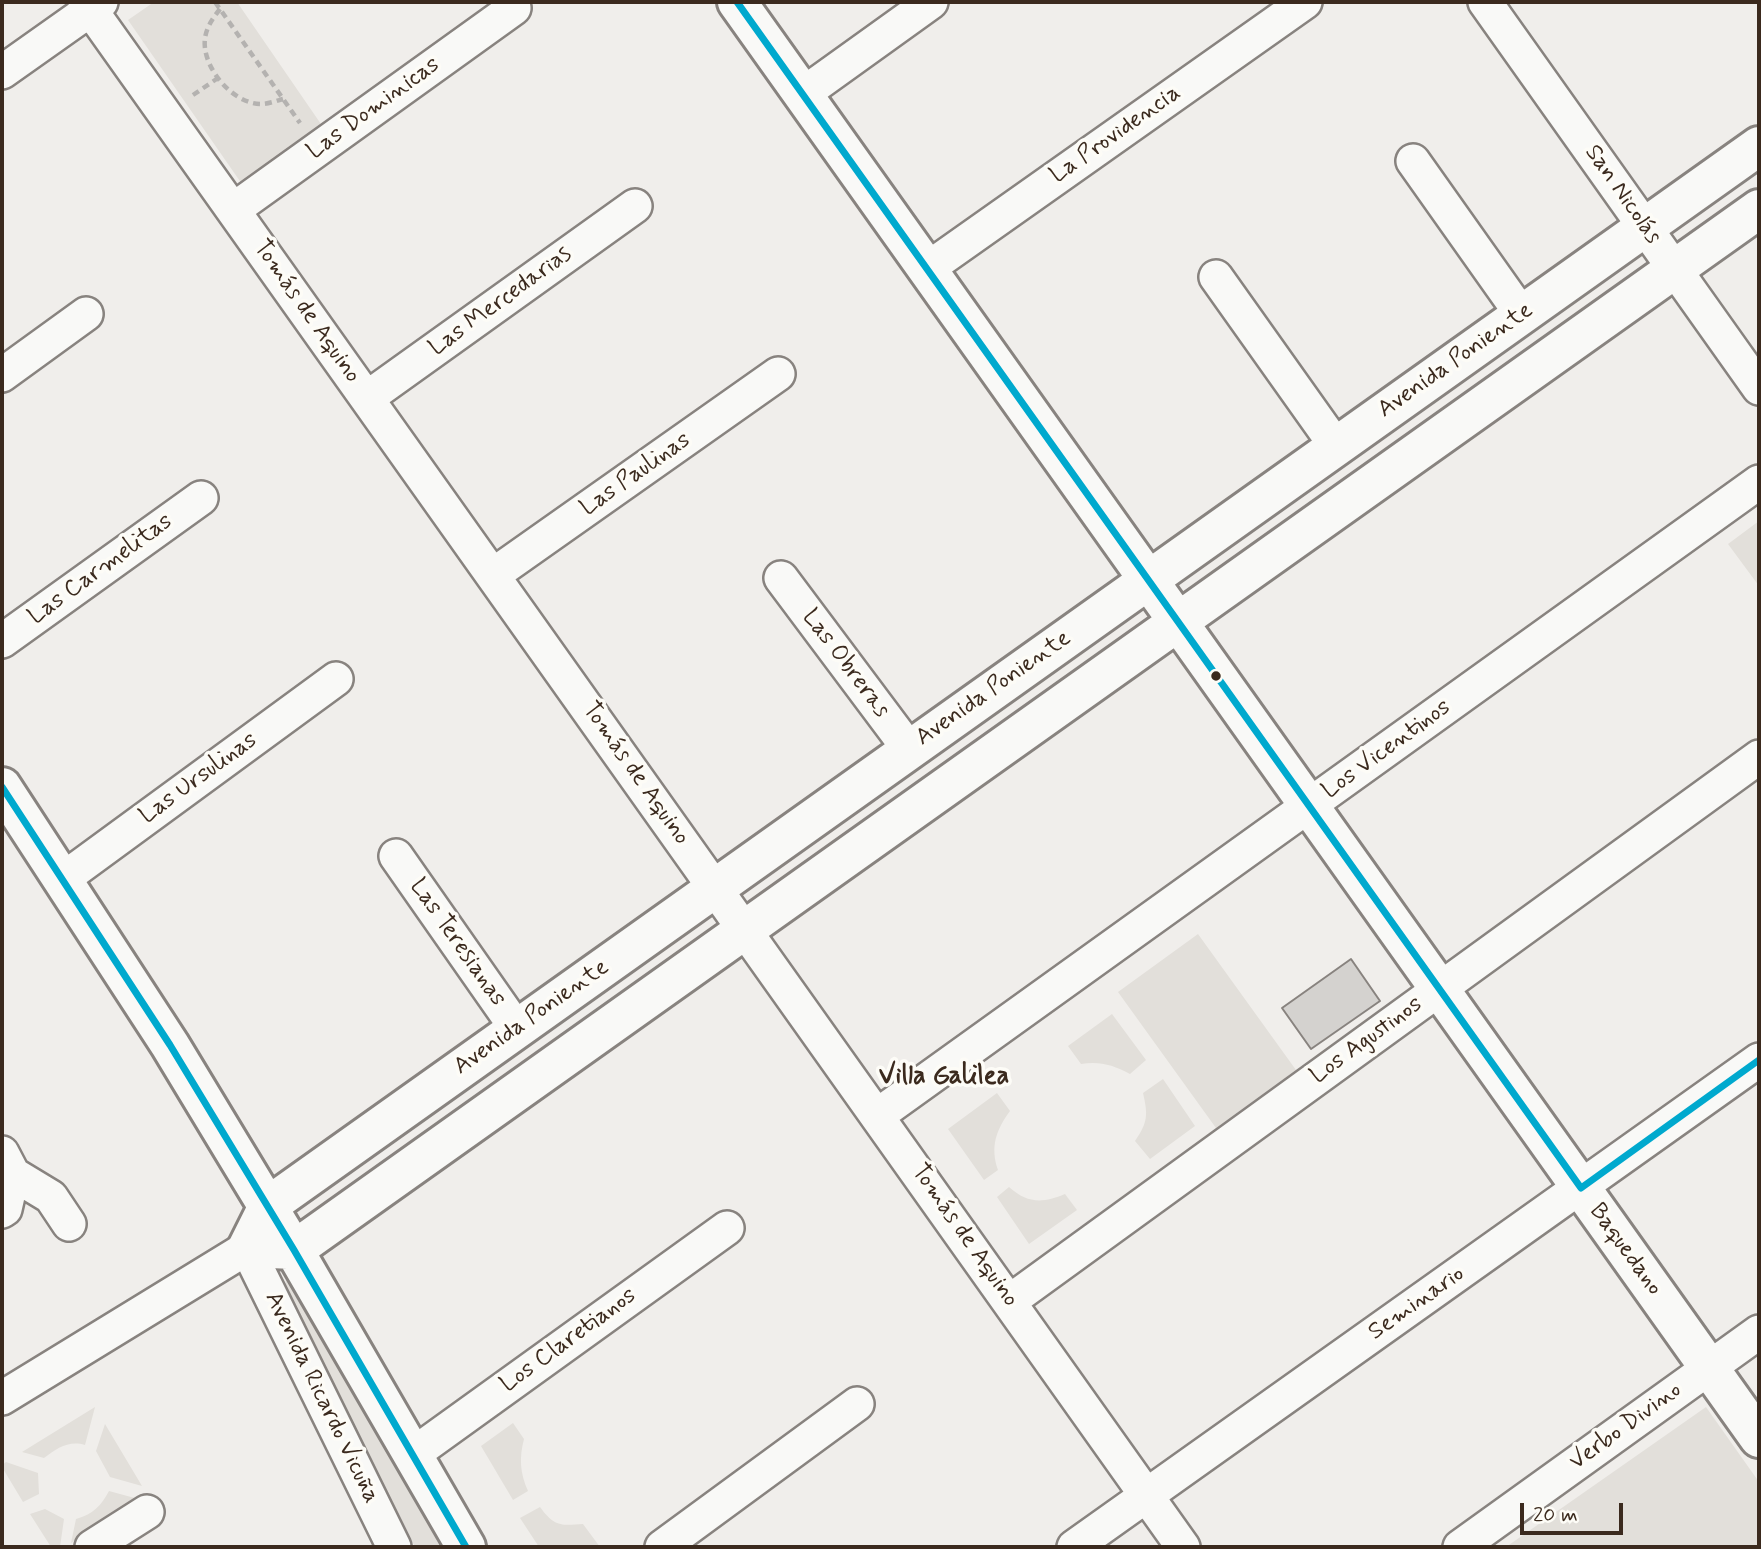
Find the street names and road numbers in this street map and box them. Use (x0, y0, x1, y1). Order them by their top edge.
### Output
street label: Las Dominicas (302, 51, 446, 167)
street label: La Providencia (1045, 79, 1187, 191)
street label: San Nicolás (1577, 140, 1667, 250)
street label: Tomás de Aquino (246, 235, 366, 389)
street label: Las Mercedarias (424, 241, 578, 363)
street label: Avenida Poniente (1373, 297, 1539, 425)
street label: Las Paulinas (575, 427, 697, 523)
street label: Las Carmelitas (23, 508, 179, 632)
street label: Las Obreras (795, 604, 895, 724)
street label: Avenida Poniente (911, 625, 1077, 753)
street label: Los Vicentinos (1317, 694, 1457, 806)
street label: Tomás de Aquino (575, 697, 695, 851)
street label: Las Ursulinas (135, 727, 263, 831)
street label: Las Teresianas (402, 874, 512, 1012)
street label: Avenida Poniente (449, 954, 615, 1082)
street label: Los Agustinos (1305, 991, 1429, 1091)
street label: Tomás de Aquino (904, 1159, 1024, 1313)
street label: Baquedano (1582, 1198, 1668, 1302)
street label: Seminario (1363, 1260, 1471, 1348)
street label: Los Claretianos (495, 1282, 643, 1400)
street label: Avenida Ricardo Vicuña (257, 1287, 385, 1509)
street label: Verbo Divino (1564, 1377, 1688, 1477)

